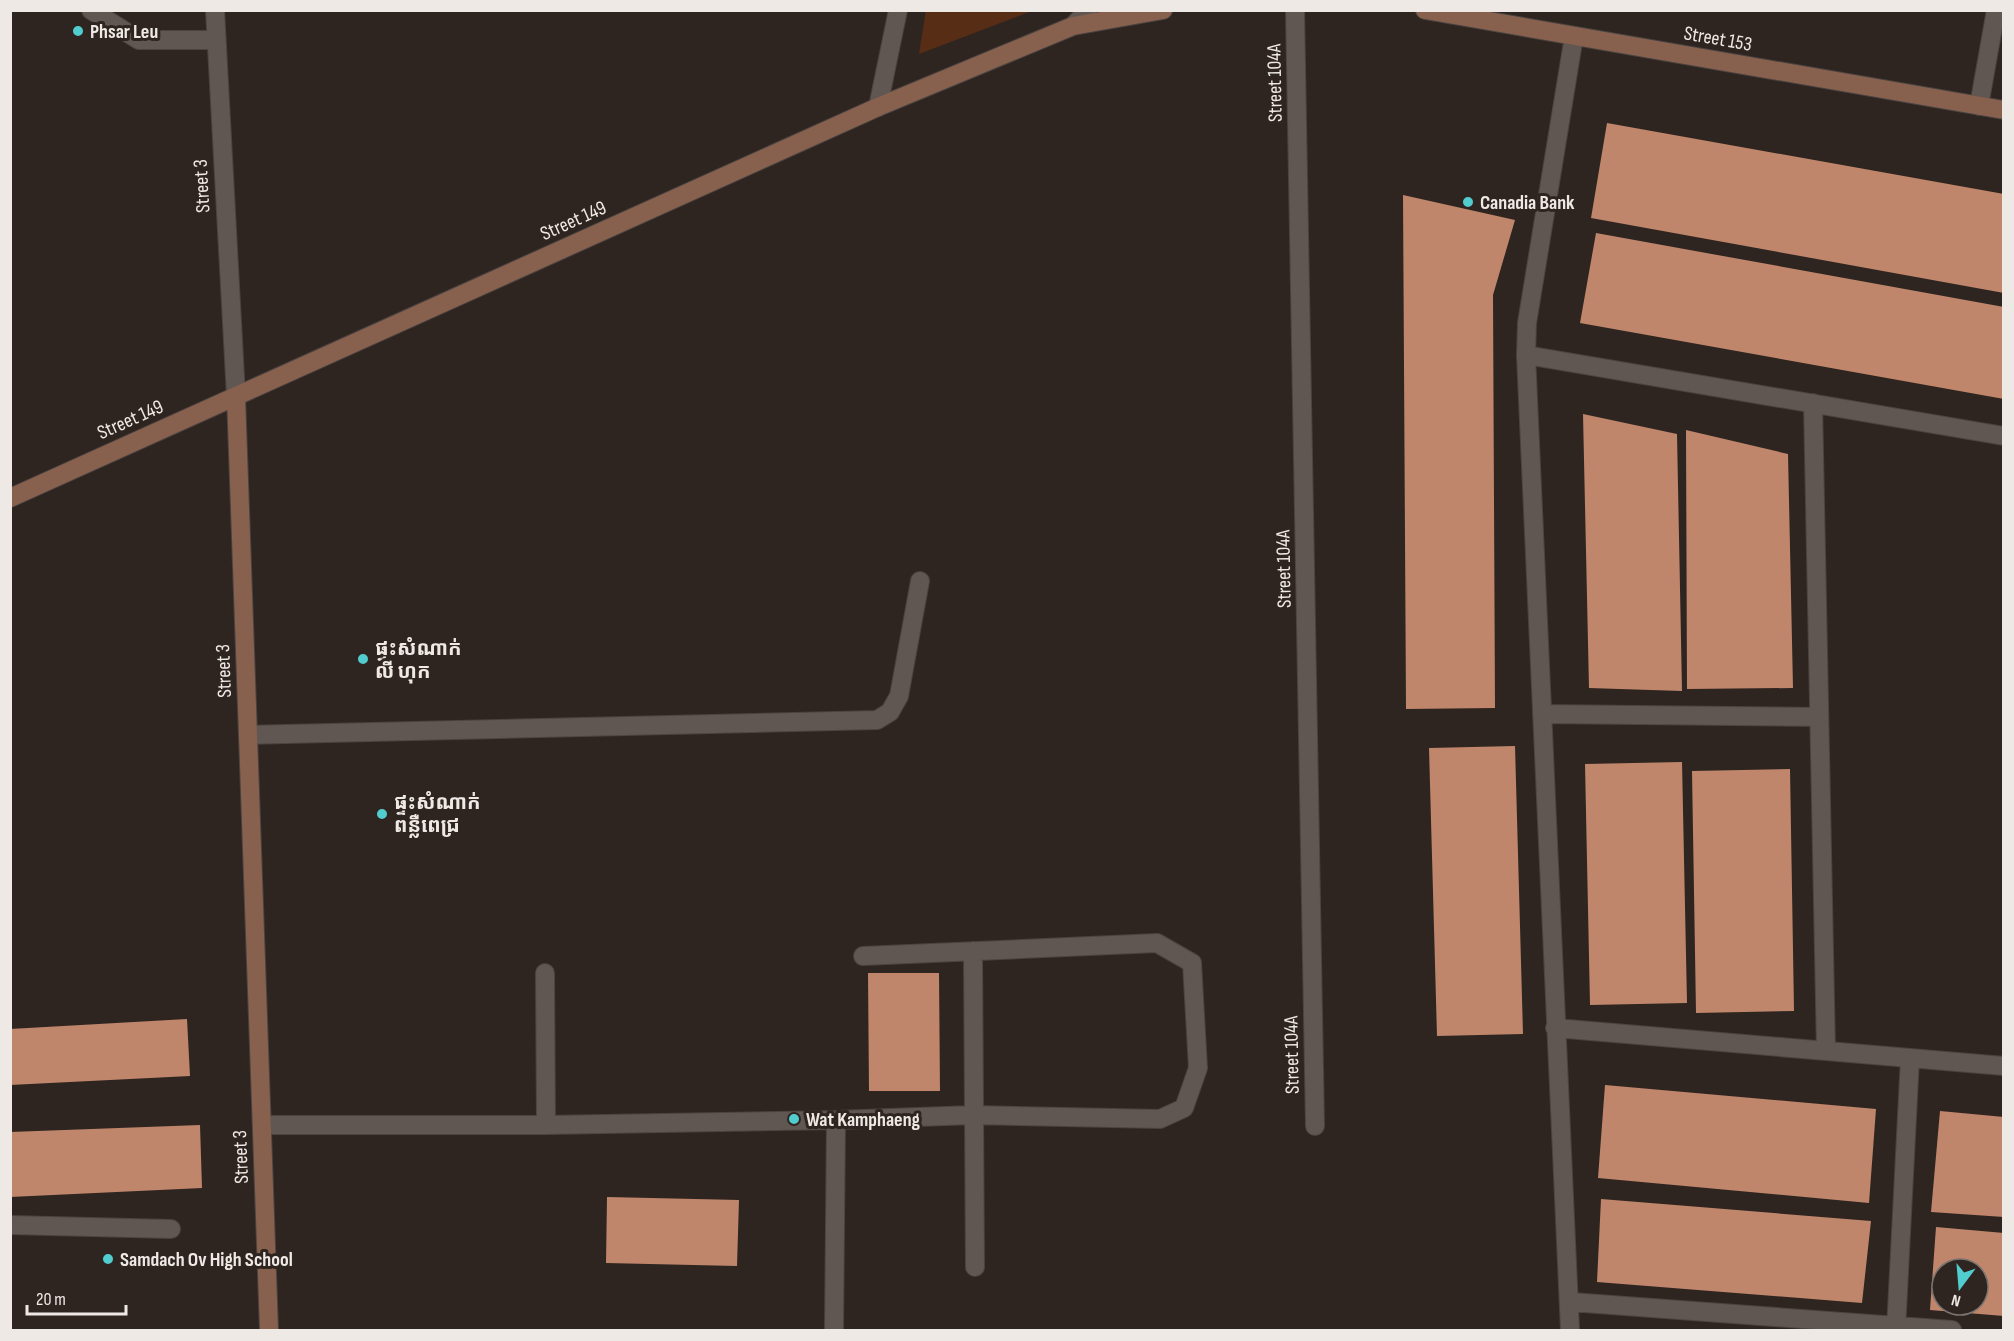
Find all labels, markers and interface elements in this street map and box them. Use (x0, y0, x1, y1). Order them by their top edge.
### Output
place label: Phsar Leu (90, 20, 158, 44)
street label: Street 153 (1682, 21, 1754, 57)
marker: Phsar Leu (71, 24, 85, 38)
street label: Street 104A (1262, 43, 1288, 122)
street label: Street 3 (189, 158, 215, 213)
place label: Canadia Bank (1480, 191, 1575, 215)
marker: Canadia Bank (1461, 195, 1475, 209)
street label: Street 149 (537, 196, 610, 246)
street label: Street 149 (94, 395, 167, 445)
street label: Street 104A (1271, 529, 1297, 608)
place label: ផ្ទះសំណាក់ លី ហុក (375, 637, 462, 684)
street label: Street 3 (211, 644, 237, 698)
marker: ផ្ទះសំណាក់ លី ហុក (356, 652, 370, 666)
place label: ផ្ទះសំណាក់ ពន្លឺពេជ្រ (394, 791, 481, 838)
marker: ផ្ទះសំណាក់ ពន្លឺពេជ្រ (375, 807, 389, 821)
street label: Street 104A (1279, 1015, 1305, 1094)
place label: Wat Kamphaeng (806, 1108, 921, 1132)
marker: Wat Kamphaeng (787, 1112, 801, 1126)
street label: Street 3 (228, 1130, 254, 1184)
place label: Samdach Ov High School (120, 1248, 293, 1272)
marker: Samdach Ov High School (101, 1252, 115, 1266)
north arrow (1930, 1257, 1990, 1317)
scale bar (27, 1278, 126, 1316)
text: 20 m (36, 1289, 66, 1310)
text: N (1950, 1290, 1963, 1310)

